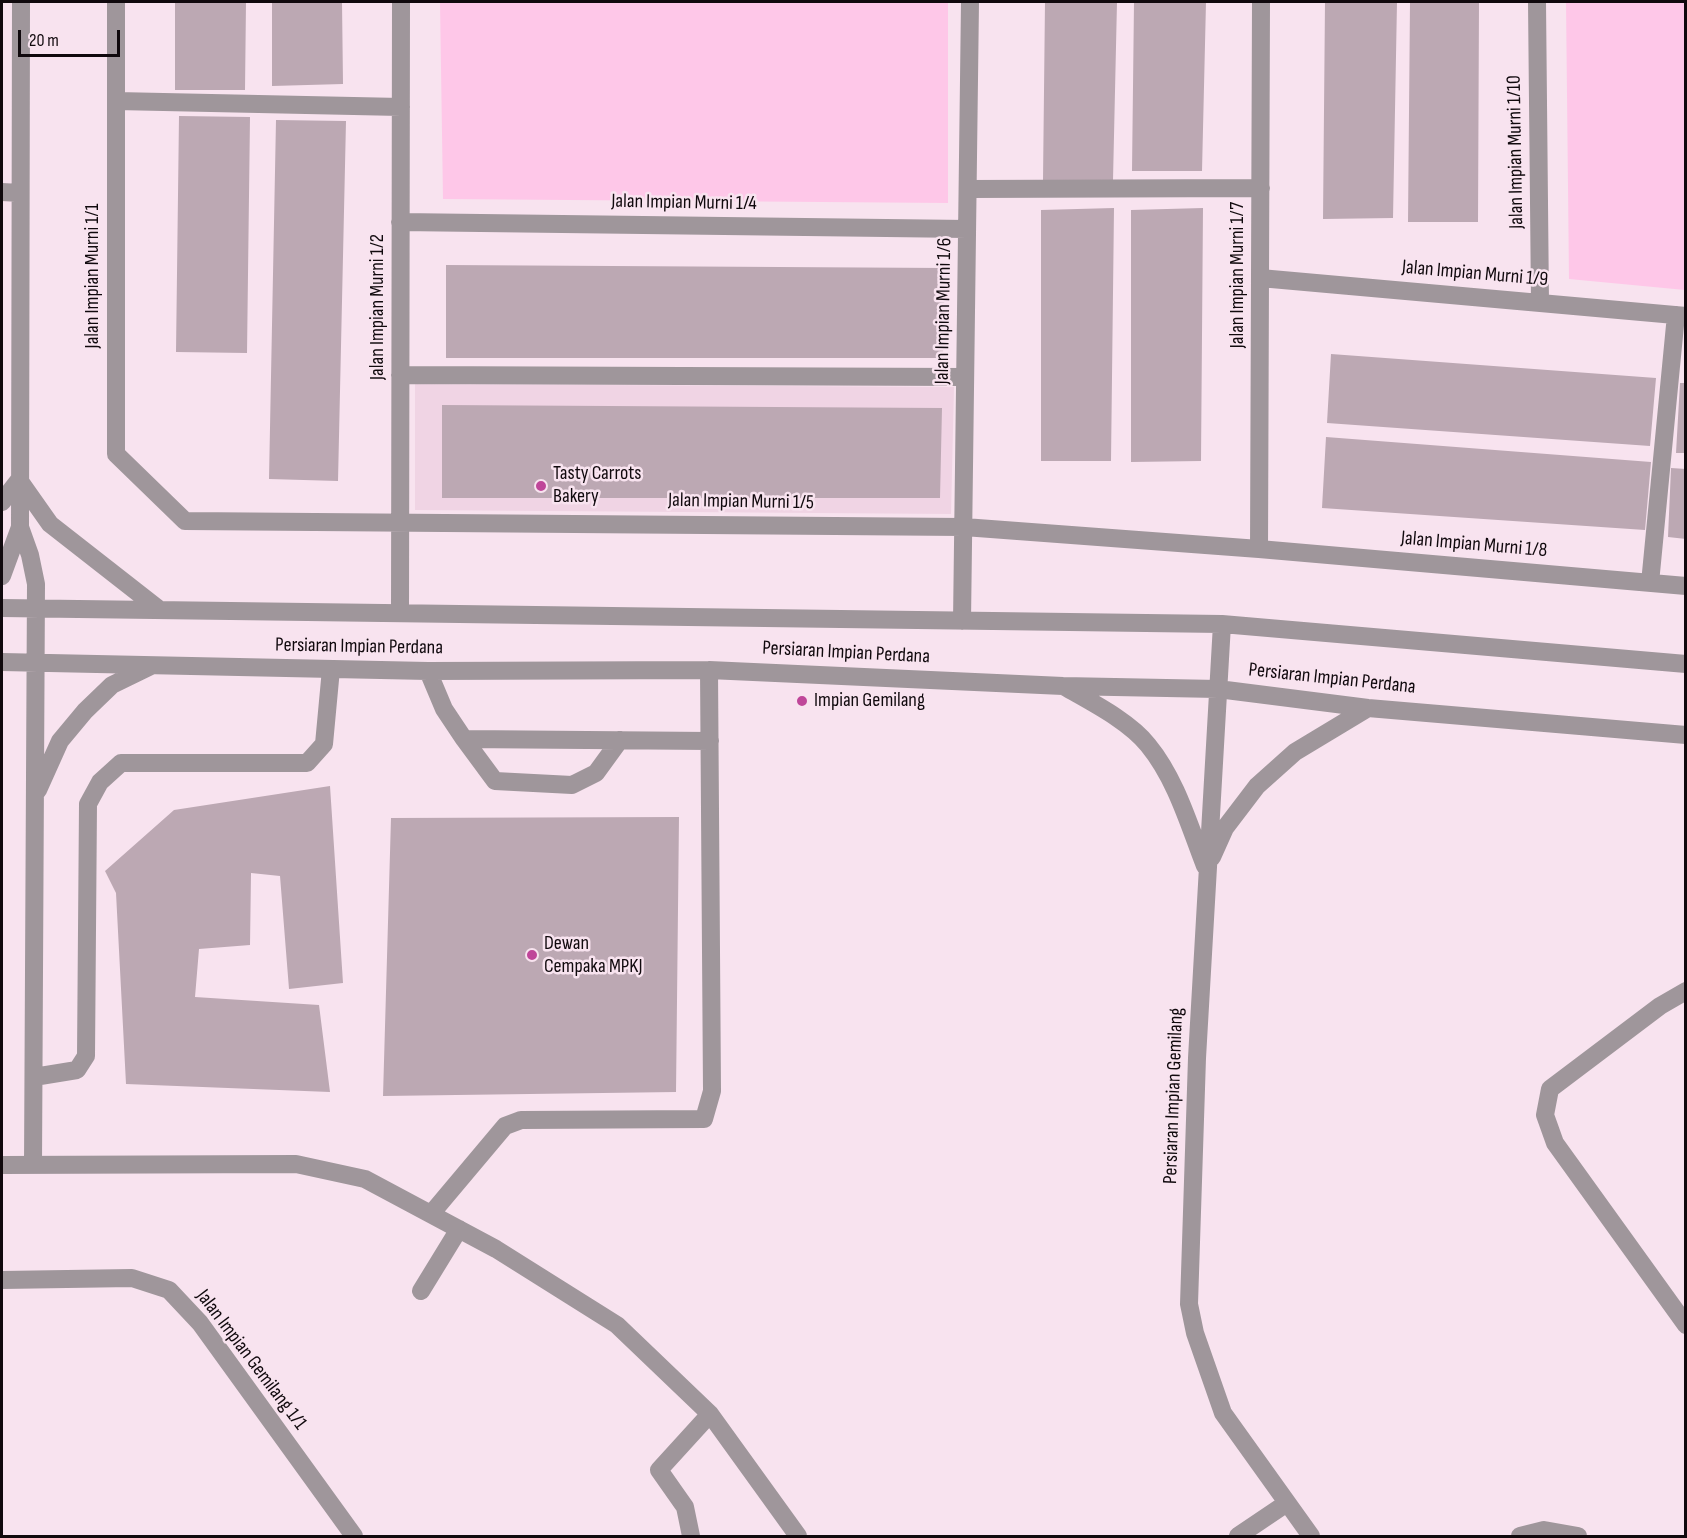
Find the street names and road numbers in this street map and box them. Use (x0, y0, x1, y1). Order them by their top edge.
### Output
street label: Jalan Impian Murni 1/10 (1503, 75, 1529, 229)
street label: Jalan Impian Murni 1/4 (611, 190, 757, 216)
street label: Jalan Impian Murni 1/7 (1226, 202, 1250, 348)
street label: Jalan Impian Murni 1/1 (81, 204, 105, 348)
street label: Jalan Impian Murni 1/2 (366, 234, 390, 380)
street label: Jalan Impian Murni 1/6 (931, 237, 957, 385)
street label: Jalan Impian Murni 1/9 (1401, 256, 1549, 292)
street label: Jalan Impian Murni 1/5 (668, 489, 814, 515)
street label: Jalan Impian Murni 1/8 (1400, 527, 1548, 563)
street label: Persiaran Impian Perdana (275, 634, 443, 660)
street label: Persiaran Impian Perdana (762, 637, 930, 669)
street label: Persiaran Impian Perdana (1247, 658, 1417, 700)
street label: Persiaran Impian Gemilang (1159, 1007, 1189, 1185)
street label: Jalan Impian Gemilang 1/1 (191, 1285, 311, 1435)

